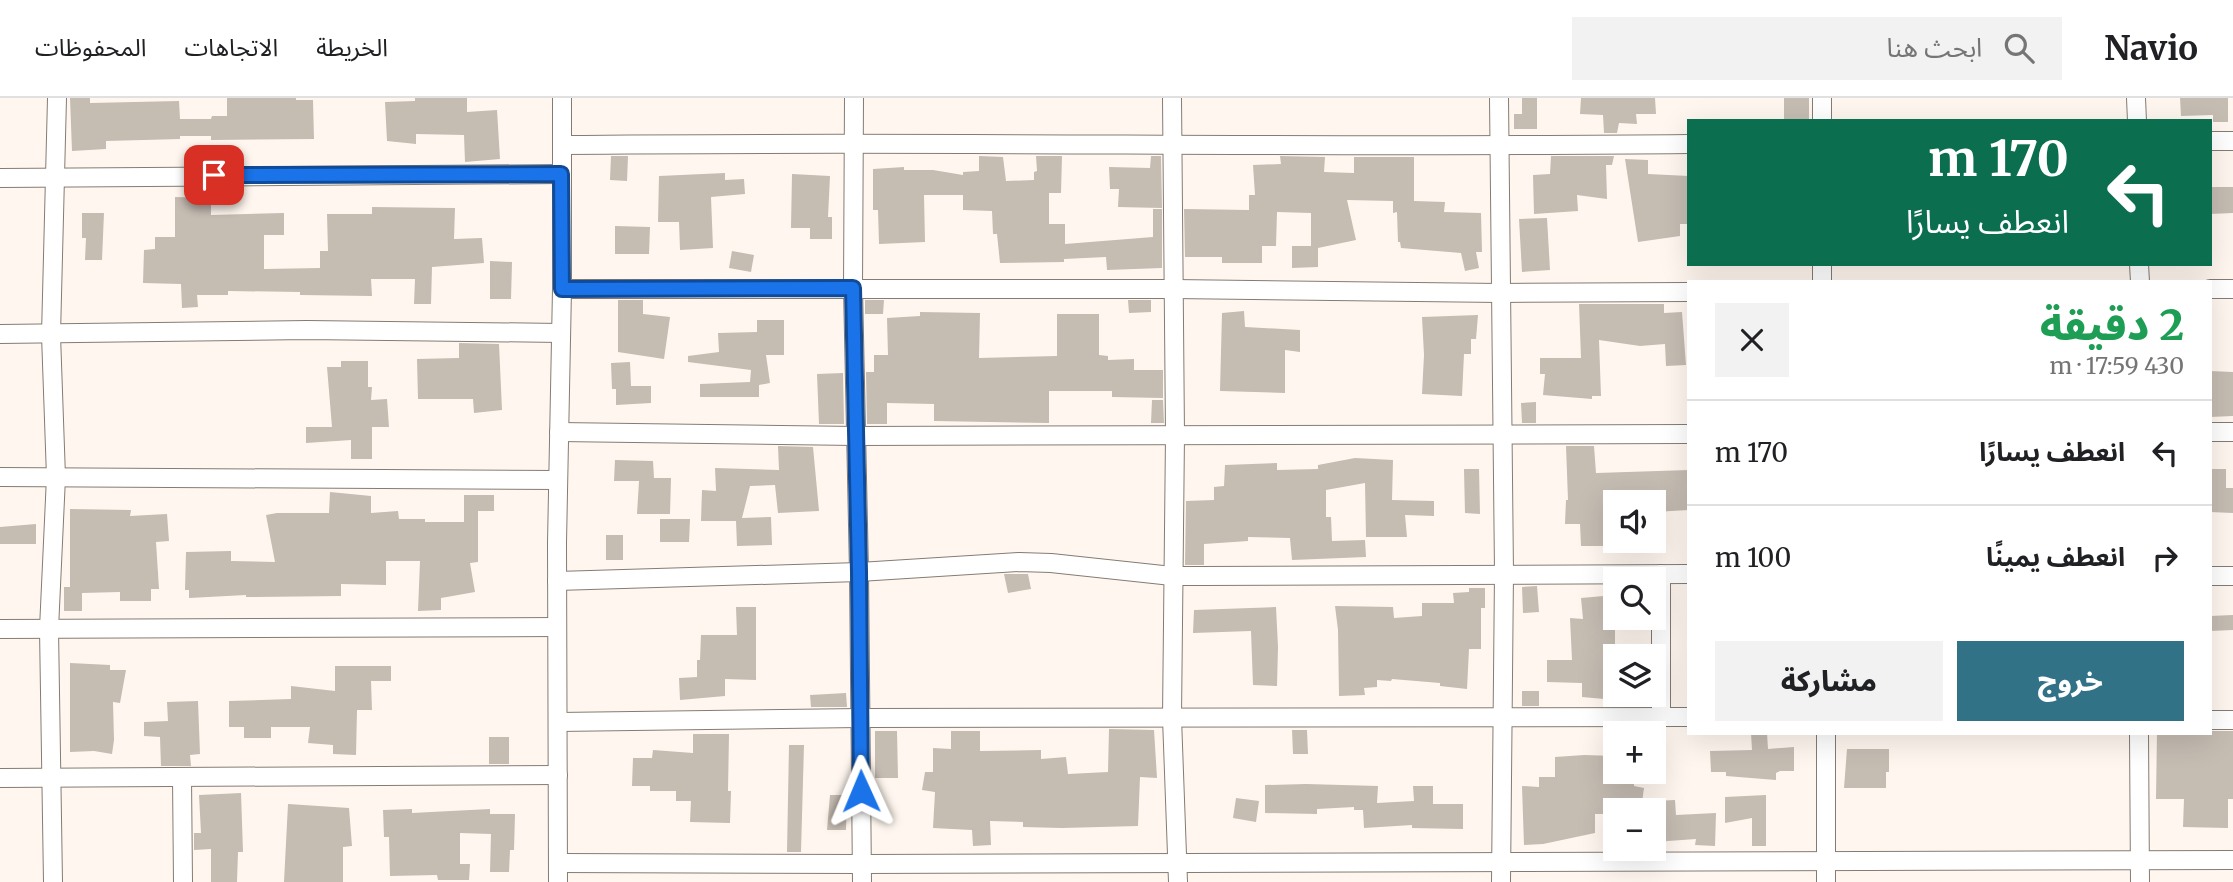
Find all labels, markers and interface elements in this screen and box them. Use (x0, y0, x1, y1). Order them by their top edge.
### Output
search box (1572, 17, 2062, 80)
text: Navio (2104, 28, 2198, 69)
icon: search (2000, 29, 2038, 67)
text: ابحث هنا (1887, 31, 1982, 64)
text: المحفوظات (35, 32, 146, 63)
text: الاتجاهات (184, 32, 278, 63)
text: الخريطة (316, 32, 388, 63)
text: 170 m (1928, 128, 2069, 189)
pin (184, 145, 244, 205)
icon: left (2093, 147, 2184, 238)
icon: arrive (195, 156, 233, 194)
text: انعطف يسارًا (1906, 202, 2069, 242)
text: 2 دقيقة (2040, 299, 2184, 351)
button: close (1715, 303, 1789, 377)
text: 430 m · 17:59 (2049, 351, 2184, 380)
icon: left (2146, 434, 2184, 472)
text: انعطف يسارًا (1979, 435, 2125, 468)
text: 170 m (1715, 436, 1788, 469)
map controls (1603, 490, 1666, 861)
button: sound (1603, 490, 1666, 553)
icon: right (2146, 539, 2184, 577)
text: انعطف يمينًا (1986, 540, 2125, 573)
text: 100 m (1715, 541, 1791, 574)
button: search (1603, 567, 1666, 630)
button: مشاركة (1715, 641, 1943, 721)
button: خروج (1957, 641, 2184, 721)
button: layers (1603, 644, 1666, 707)
button: + (1603, 721, 1666, 784)
position arrow (824, 754, 898, 828)
button: − (1603, 798, 1666, 861)

